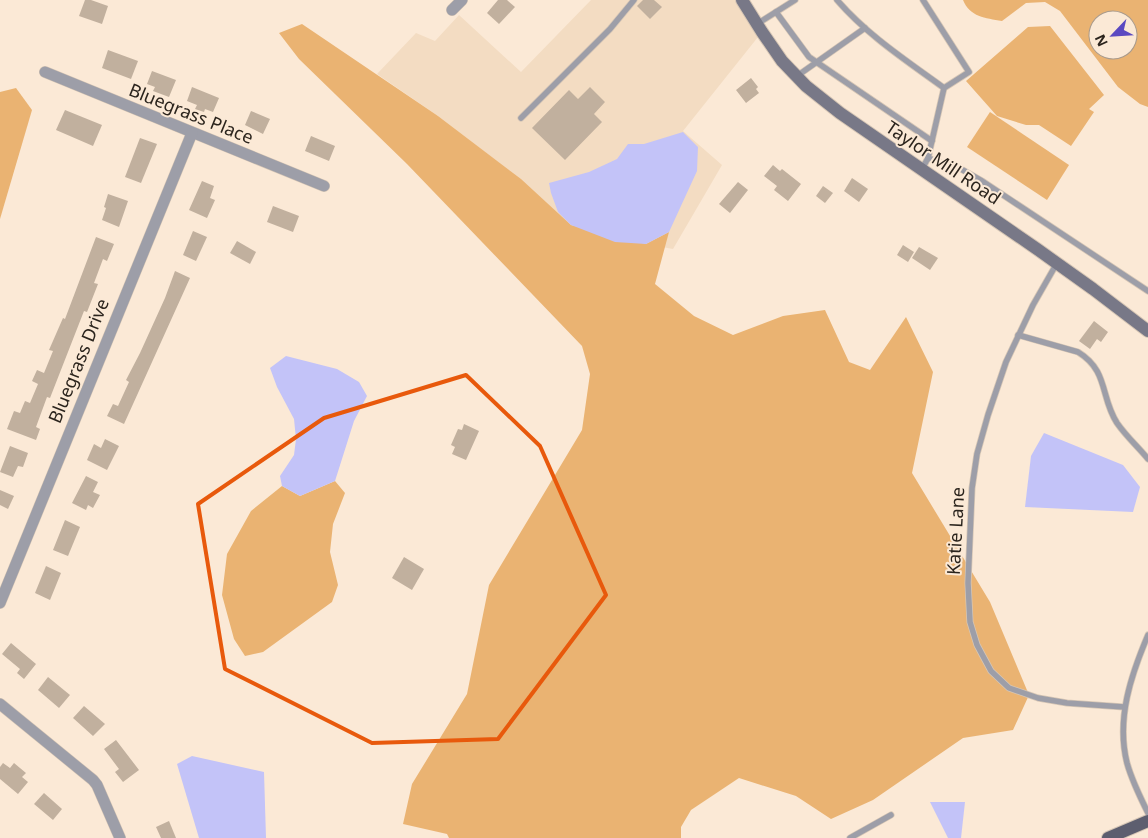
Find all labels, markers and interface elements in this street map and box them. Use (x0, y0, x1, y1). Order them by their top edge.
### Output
north arrow (1088, 10, 1138, 60)
text: N (1090, 32, 1112, 50)
street label: Bluegrass Place (126, 77, 257, 149)
street label: Taylor Mill Road (881, 115, 1006, 209)
street label: Bluegrass Drive (42, 295, 114, 426)
street label: Katie Lane (941, 486, 969, 576)

